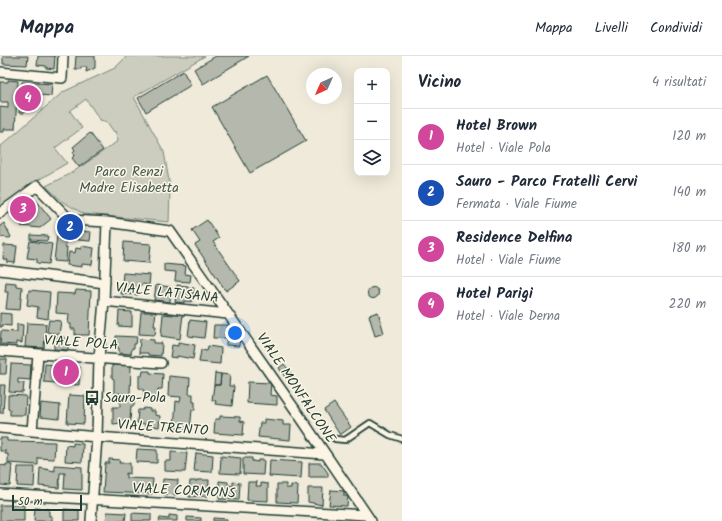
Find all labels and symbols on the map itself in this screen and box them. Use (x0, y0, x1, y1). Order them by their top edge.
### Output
north arrow (306, 68, 342, 104)
pin: 4 (15, 83, 41, 113)
park label: Parco Renzi Madre Elisabetta (79, 161, 179, 199)
pin: 3 (10, 194, 36, 224)
pin: 2 (57, 212, 83, 242)
street label: VIALE LATISANA (114, 277, 220, 309)
your location (225, 323, 245, 343)
street label: VIALE MONFALCONE (251, 328, 342, 448)
street label: VIALE POLA (43, 329, 119, 357)
pin: 1 (53, 357, 79, 387)
place label: Sauro-Pola (104, 387, 166, 409)
bus stop icon: Sauro-Pola (83, 389, 101, 407)
street label: VIALE TRENTO (117, 414, 210, 442)
street label: VIALE CORMONS (132, 477, 237, 505)
scale bar (12, 493, 82, 512)

